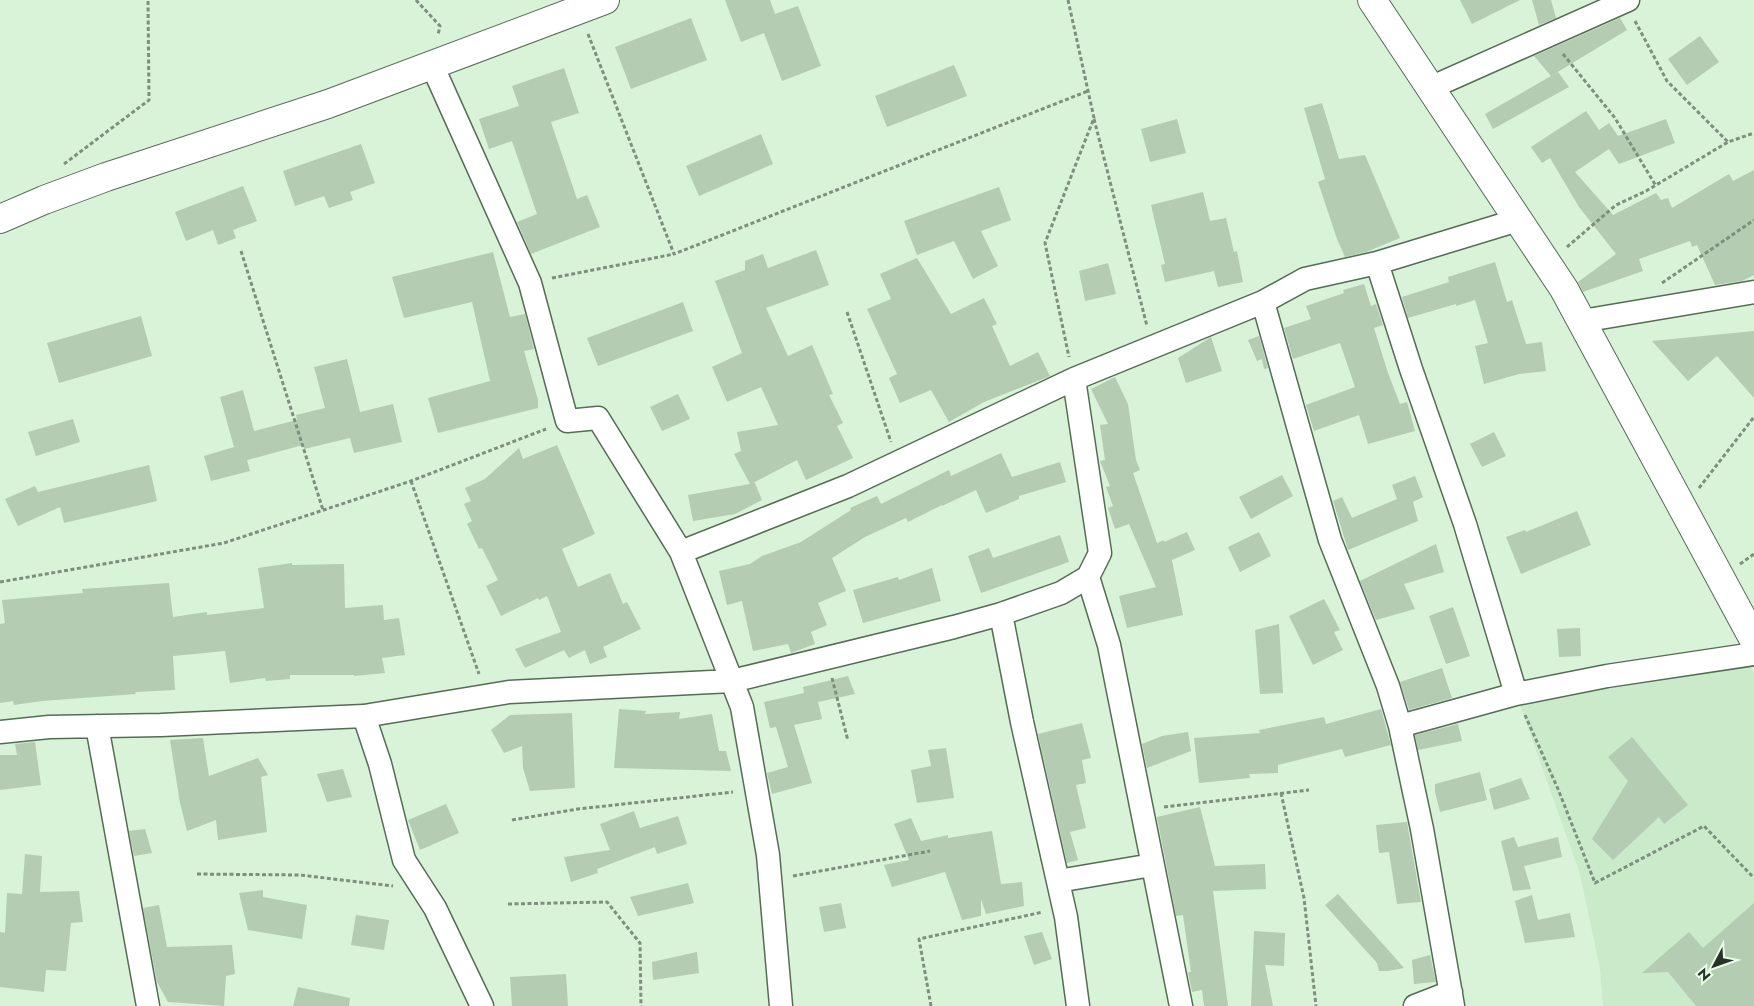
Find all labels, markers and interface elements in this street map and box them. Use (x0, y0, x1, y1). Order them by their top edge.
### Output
north arrow (1689, 941, 1739, 991)
text: N (1693, 964, 1715, 985)

